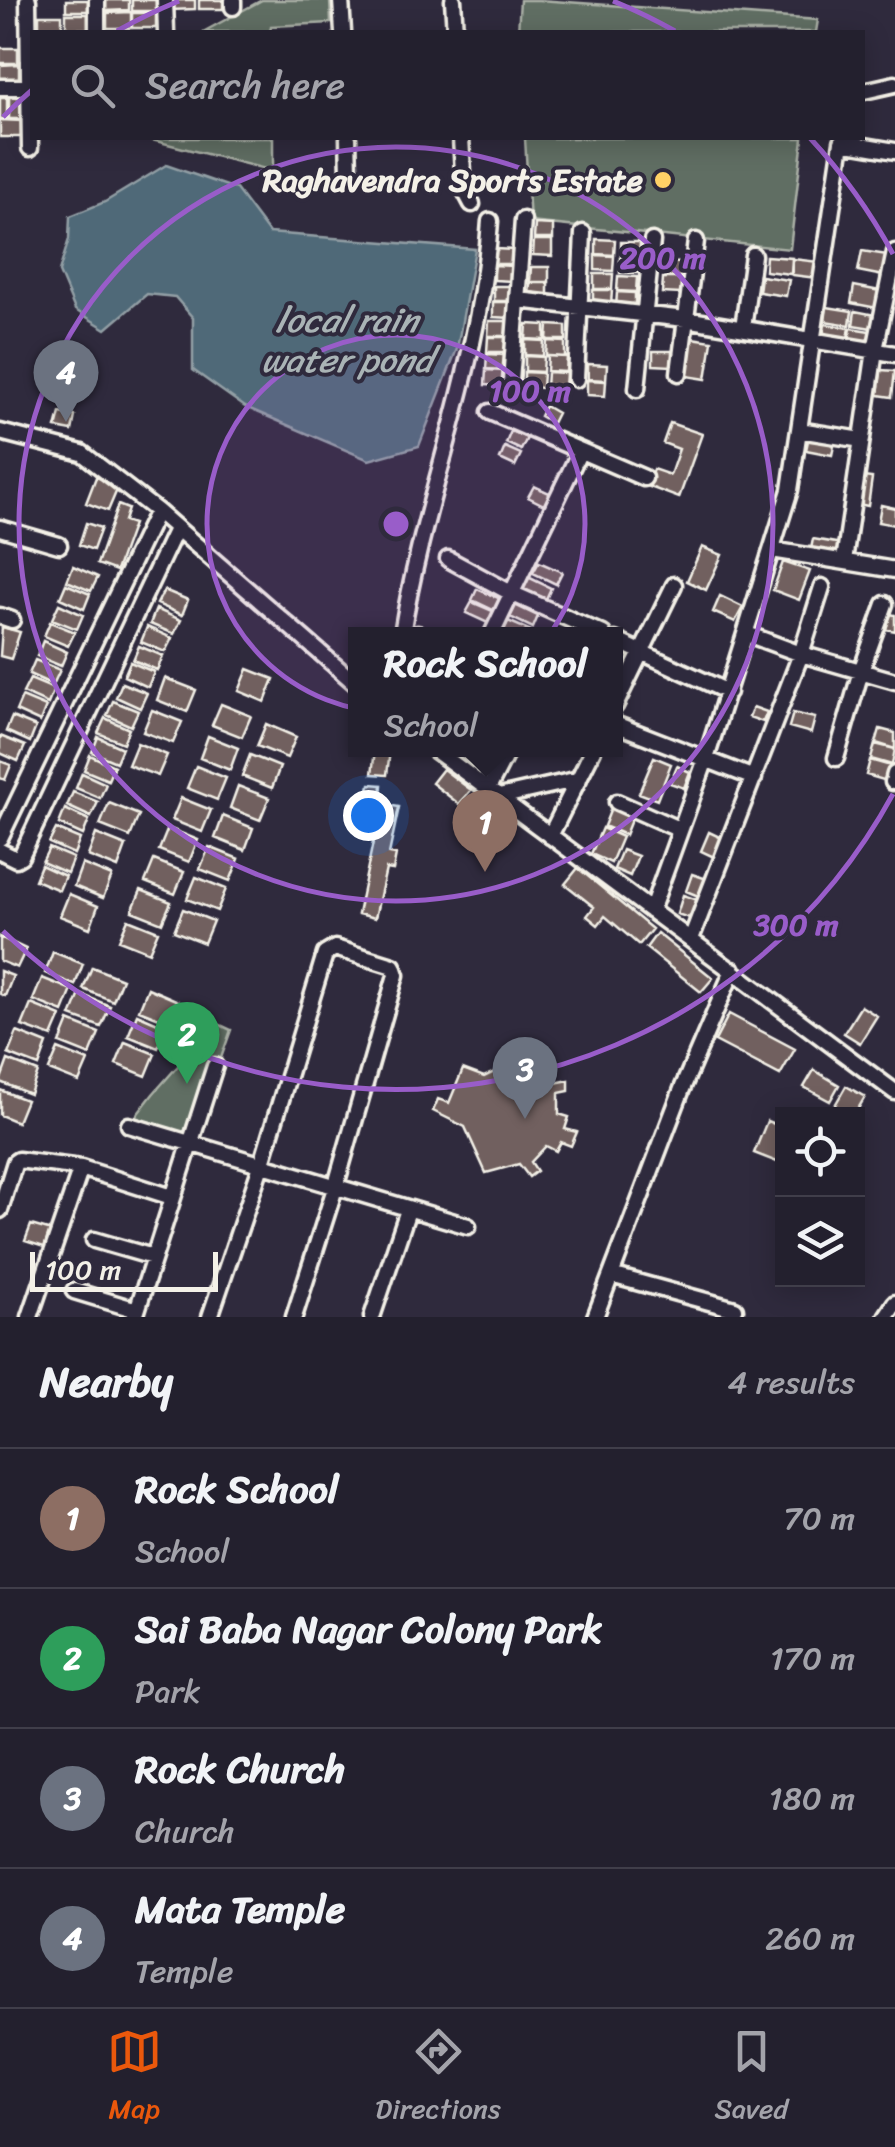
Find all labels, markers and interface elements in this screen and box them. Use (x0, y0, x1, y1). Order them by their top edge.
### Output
search box (30, 30, 865, 140)
text: Search here (145, 52, 345, 119)
icon: search (65, 58, 120, 113)
place label: Raghavendra Sports Estate (261, 152, 644, 209)
marker: Raghavendra Sports Estate (652, 169, 674, 191)
text: 200 m (620, 231, 706, 285)
water label: local rain water pond (261, 289, 442, 391)
pin: 4 (34, 340, 98, 422)
text: 100 m (489, 364, 571, 418)
centre of rings (378, 506, 414, 542)
popup (348, 627, 623, 757)
text: Rock School (384, 630, 587, 697)
text: School (384, 697, 478, 754)
your location (343, 790, 394, 841)
pin: 1 (452, 790, 518, 872)
text: 300 m (752, 898, 839, 952)
pin: 2 (154, 1002, 220, 1084)
pin: 3 (492, 1036, 558, 1119)
map controls (775, 1107, 865, 1287)
button: locate (775, 1107, 865, 1197)
button: layers (775, 1197, 865, 1287)
text: 100 m (45, 1245, 121, 1294)
scale bar (30, 1247, 218, 1292)
text: Nearby (40, 1345, 173, 1419)
text: 4 results (727, 1354, 855, 1411)
text: Rock School (135, 1456, 339, 1523)
text: 1 (66, 1490, 79, 1547)
text: 70 m (784, 1490, 855, 1547)
text: School (135, 1523, 229, 1580)
text: Sai Baba Nagar Colony Park (135, 1596, 602, 1663)
text: 2 (63, 1630, 82, 1687)
text: 170 m (770, 1630, 855, 1687)
text: Park (135, 1663, 201, 1720)
text: Rock Church (135, 1736, 345, 1803)
text: 3 (64, 1770, 81, 1827)
text: 180 m (769, 1770, 855, 1827)
text: Church (135, 1803, 235, 1860)
text: Mata Temple (135, 1876, 345, 1943)
text: 4 (62, 1910, 83, 1967)
text: 260 m (765, 1910, 855, 1967)
text: Temple (135, 1943, 233, 2000)
tab: Map (107, 2024, 162, 2133)
tab: Directions (375, 2024, 501, 2133)
tab: Saved (714, 2024, 788, 2133)

